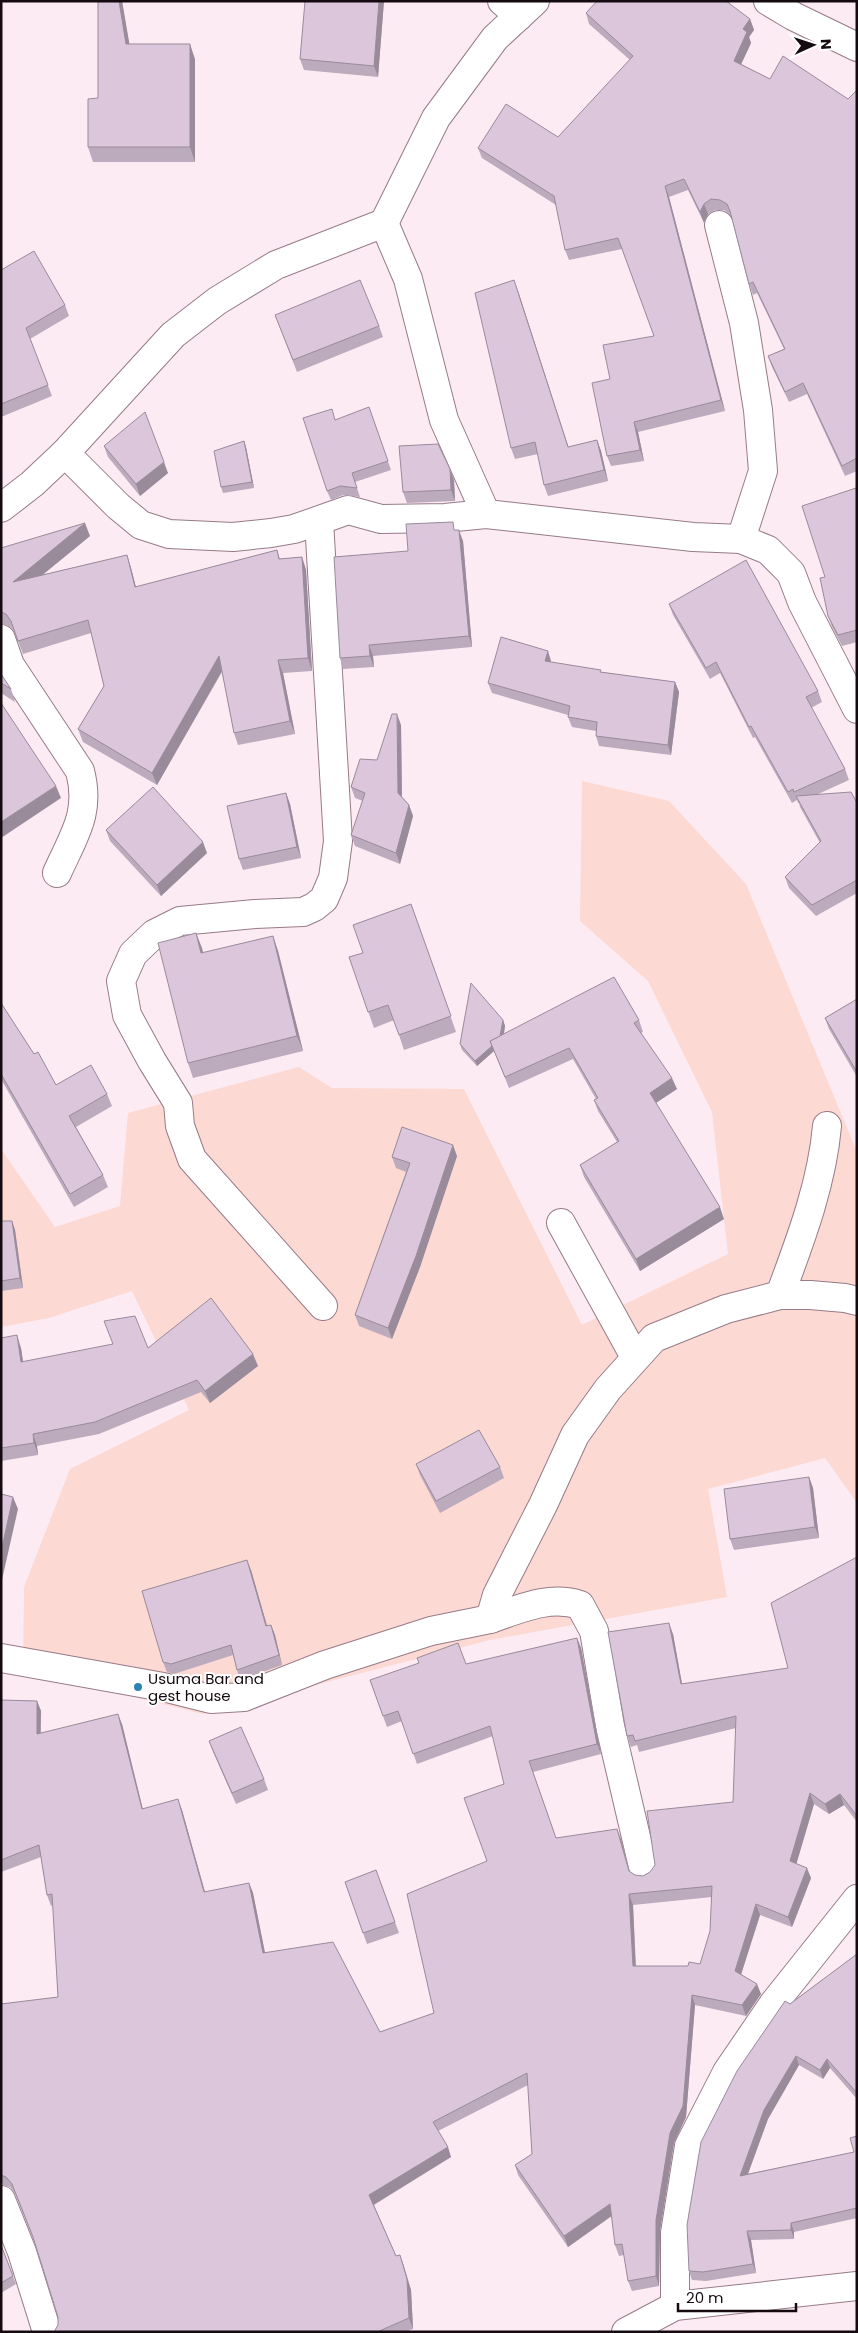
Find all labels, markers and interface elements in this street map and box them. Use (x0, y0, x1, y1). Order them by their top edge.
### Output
north arrow (788, 20, 838, 70)
text: N (816, 39, 836, 50)
place label: Usuma Bar and gest house (148, 1668, 264, 1706)
marker: Usuma Bar and gest house (132, 1681, 144, 1693)
scale bar (678, 2280, 796, 2312)
text: 20 m (686, 2287, 724, 2308)

